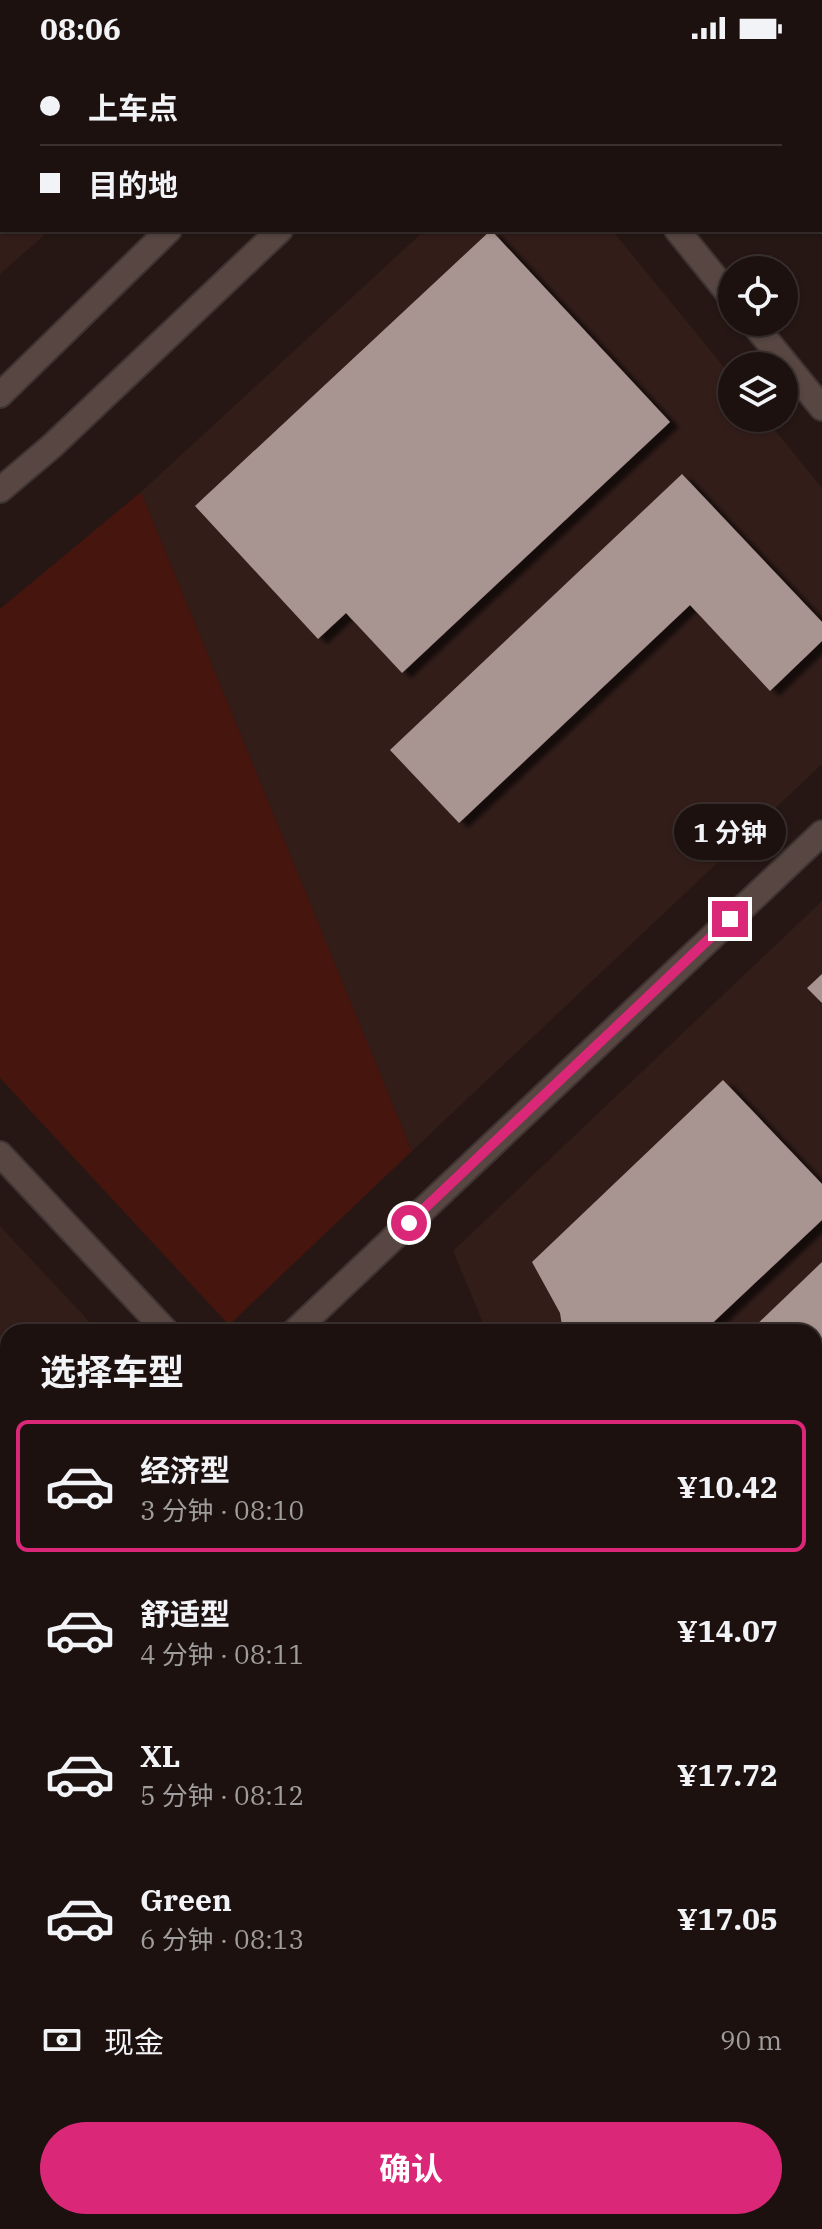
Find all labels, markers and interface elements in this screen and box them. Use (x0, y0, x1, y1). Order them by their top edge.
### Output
text: 08:06 (40, 9, 121, 48)
text: 上车点 (88, 88, 178, 127)
text: 目的地 (88, 165, 178, 204)
map controls (718, 256, 798, 432)
button: locate (718, 256, 798, 336)
button: layers (718, 352, 798, 432)
callout: 1 分钟 (674, 803, 786, 859)
text: 1 分钟 (693, 815, 767, 849)
route end (712, 901, 748, 937)
route start (391, 1205, 427, 1241)
text: 选择车型 (40, 1348, 184, 1395)
icon: car (44, 1450, 116, 1522)
text: 经济型 (140, 1450, 230, 1489)
text: ¥10.42 (677, 1467, 778, 1506)
text: 3 分钟 · 08:10 (140, 1493, 304, 1527)
icon: car (44, 1594, 116, 1666)
text: 舒适型 (140, 1594, 230, 1633)
text: ¥14.07 (677, 1611, 778, 1650)
text: 4 分钟 · 08:11 (140, 1637, 304, 1671)
text: XL (140, 1736, 180, 1775)
icon: car (44, 1738, 116, 1810)
text: ¥17.72 (677, 1755, 778, 1794)
text: 5 分钟 · 08:12 (140, 1778, 304, 1812)
text: Green (140, 1880, 232, 1919)
icon: car (44, 1882, 116, 1954)
text: ¥17.05 (677, 1899, 778, 1938)
text: 6 分钟 · 08:13 (140, 1922, 304, 1956)
icon: cash (40, 2018, 84, 2062)
text: 现金 (104, 2022, 164, 2061)
text: 90 m (720, 2023, 782, 2057)
button: 确认 (40, 2122, 782, 2214)

